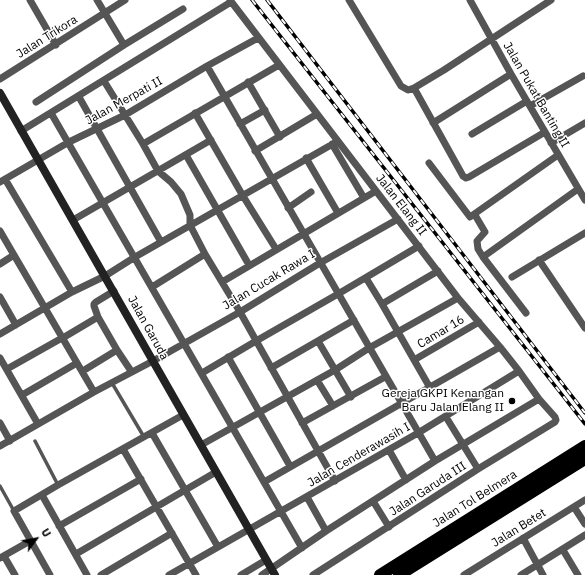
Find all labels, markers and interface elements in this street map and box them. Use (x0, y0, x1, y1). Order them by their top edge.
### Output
street label: Jalan Trikora (14, 13, 80, 61)
street label: Jalan Pukat Banting II (500, 40, 572, 150)
street label: Jalan Merpati II (83, 74, 165, 128)
street label: Jalan Elang II (373, 171, 429, 239)
street label: Jalan Cucak Rawa I (220, 247, 318, 313)
street label: Jalan Garuda (124, 293, 172, 363)
street label: Camar 16 (415, 312, 467, 352)
place label: Gereja GKPI Kenangan Baru Jalan Elang II (382, 387, 504, 415)
marker: Gereja GKPI Kenangan Baru Jalan Elang II (507, 396, 517, 406)
street label: Jalan Cenderawasih I (305, 420, 413, 490)
street label: Jalan Garuda III (387, 459, 469, 519)
street label: Jalan Tol Belmera (430, 467, 520, 531)
street label: Jalan Betet (489, 506, 549, 550)
north arrow (16, 519, 56, 559)
text: U (38, 526, 54, 540)

